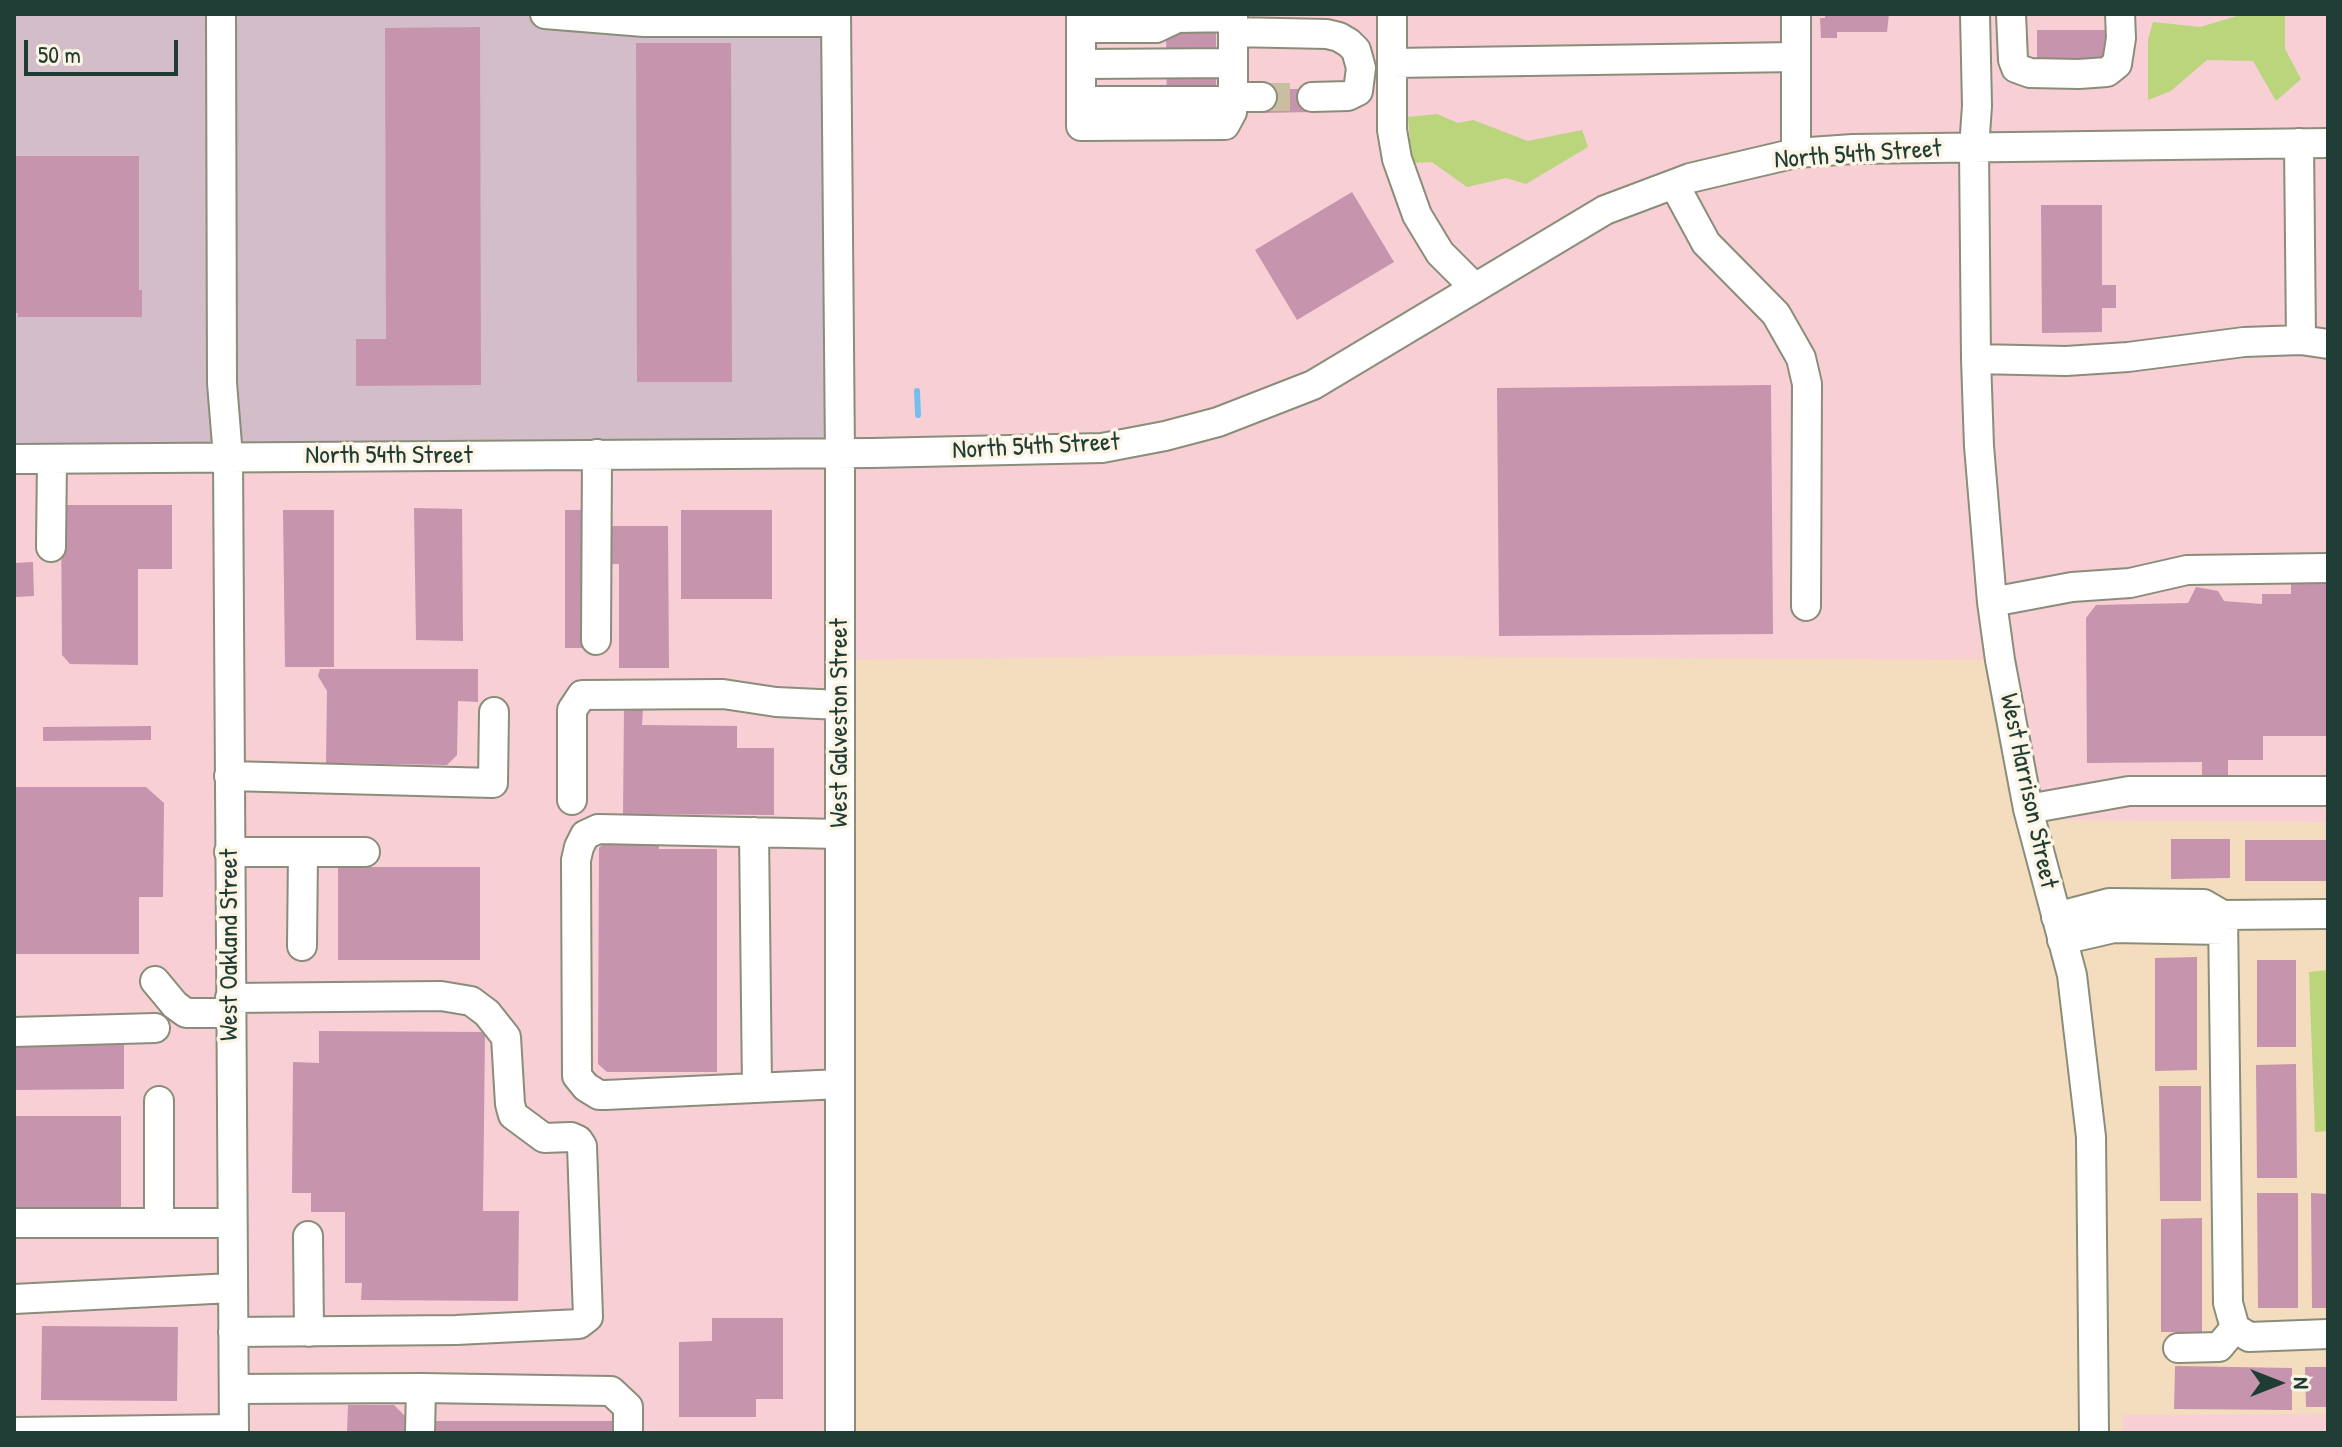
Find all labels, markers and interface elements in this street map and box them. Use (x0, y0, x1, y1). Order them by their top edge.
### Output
scale bar (28, 24, 182, 74)
text: 50 m (38, 38, 81, 70)
street label: North 54th Street (1773, 134, 1943, 176)
street label: North 54th Street (952, 427, 1120, 467)
street label: North 54th Street (305, 440, 473, 472)
street label: West Galveston Street (824, 618, 856, 828)
street label: West Harrison Street (1992, 691, 2064, 891)
street label: West Oakland Street (214, 849, 246, 1041)
north arrow (2238, 1343, 2318, 1423)
text: N (2287, 1377, 2317, 1389)

